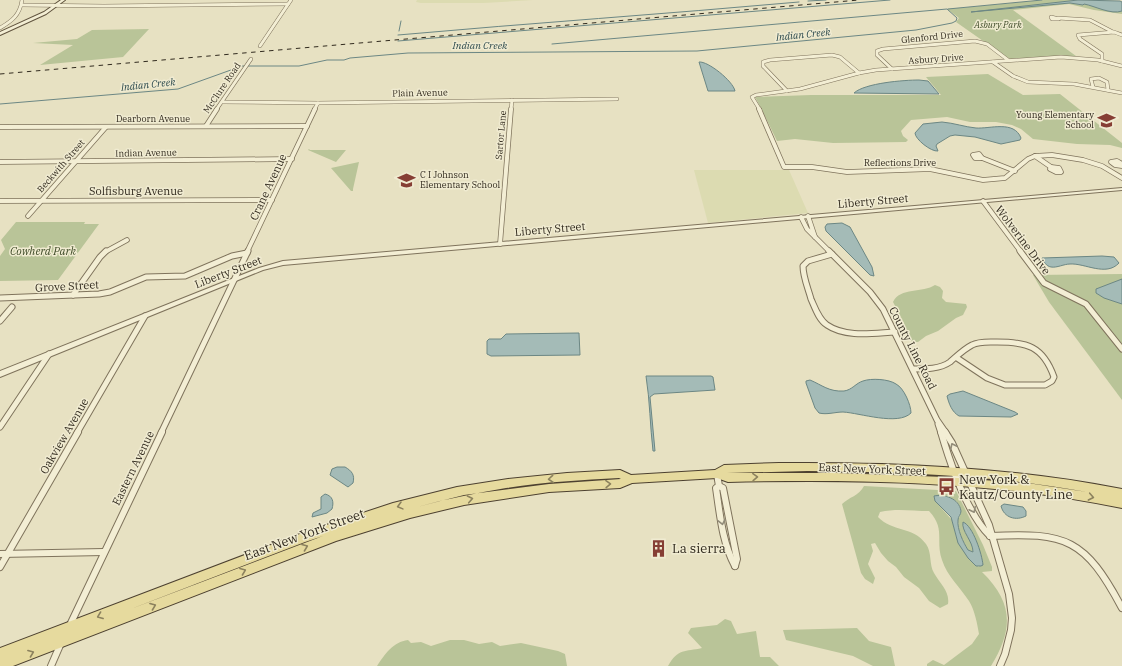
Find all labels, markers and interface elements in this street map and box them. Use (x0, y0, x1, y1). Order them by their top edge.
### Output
park label: Asbury Park (973, 19, 1022, 30)
water label: Indian Creek (774, 25, 832, 44)
street label: Glenford Drive (900, 28, 964, 45)
water label: Indian Creek (452, 39, 508, 52)
street label: Asbury Drive (908, 51, 964, 66)
street label: McClure Road (201, 60, 243, 115)
water label: Indian Creek (119, 75, 177, 94)
street label: Plain Avenue (392, 87, 448, 98)
place label: Young Elementary School (1016, 109, 1094, 130)
street label: Sartor Lane (493, 110, 508, 160)
school or university icon: Young Elementary School (1097, 110, 1117, 130)
street label: Dearborn Avenue (116, 113, 190, 124)
street label: Beckwith Street (35, 137, 87, 194)
street label: Indian Avenue (115, 146, 177, 159)
street label: Crane Avenue (246, 151, 290, 223)
street label: Reflections Drive (864, 157, 936, 168)
place label: C I Johnson Elementary School (420, 169, 500, 190)
school or university icon: C I Johnson Elementary School (397, 170, 417, 190)
street label: Solfisburg Avenue (89, 184, 183, 198)
street label: Liberty Street (837, 191, 909, 211)
street label: Wolverine Drive (992, 203, 1054, 277)
street label: Liberty Street (514, 219, 586, 239)
park label: Cowherd Park (10, 244, 76, 258)
street label: Liberty Street (192, 253, 264, 291)
street label: Grove Street (35, 277, 99, 295)
street label: County Line Road (886, 304, 940, 392)
street label: Oakview Avenue (37, 395, 91, 476)
street label: Eastern Avenue (109, 428, 157, 508)
one-way arrow (950, 443, 958, 450)
street label: East New York Street (818, 460, 926, 478)
place label: New York & Kautz/County Line (959, 471, 1073, 503)
one-way arrow (752, 473, 758, 482)
one-way arrow (548, 474, 554, 483)
bus stop icon: New York & Kautz/County Line (936, 476, 956, 496)
one-way arrow (605, 480, 611, 488)
one-way arrow (1088, 492, 1094, 501)
one-way arrow (467, 495, 473, 504)
one-way arrow (397, 501, 404, 510)
street label: East New York Street (242, 505, 367, 564)
one-way arrow (968, 506, 976, 514)
one-way arrow (718, 519, 726, 526)
building icon: La sierra (649, 538, 669, 558)
place label: La sierra (672, 540, 726, 557)
one-way arrow (302, 543, 309, 552)
one-way arrow (239, 568, 246, 576)
one-way arrow (150, 602, 157, 610)
one-way arrow (97, 611, 104, 619)
one-way arrow (27, 650, 34, 658)

